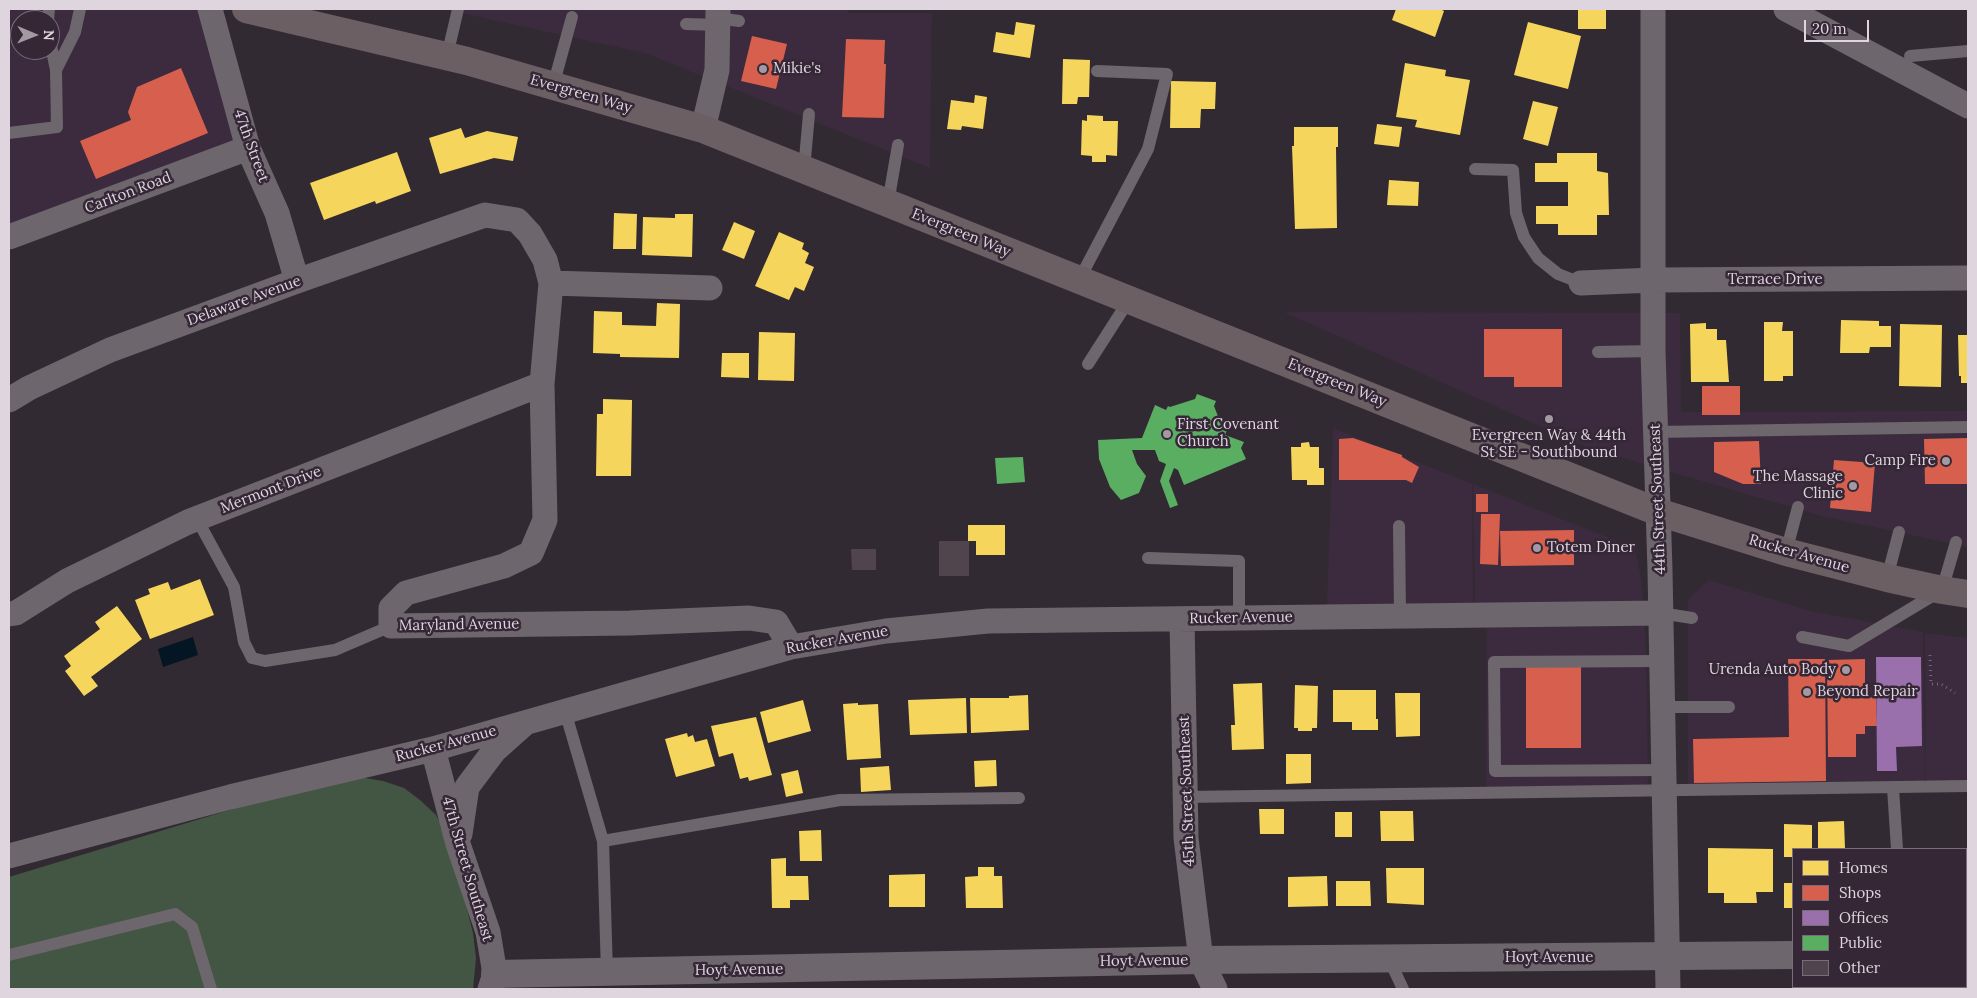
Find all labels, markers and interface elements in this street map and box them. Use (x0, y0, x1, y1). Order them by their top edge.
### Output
north arrow (10, 10, 60, 60)
scale bar (1807, 10, 1872, 42)
text: 20 m (1812, 19, 1847, 38)
text: N (40, 30, 58, 41)
place label: Mikie's (773, 60, 821, 78)
marker: Mikie's (757, 63, 769, 75)
street label: Evergreen Way (528, 71, 634, 117)
street label: 47th Street (229, 107, 273, 185)
street label: Carlton Road (82, 168, 174, 218)
street label: Evergreen Way (909, 205, 1013, 261)
street label: Terrace Drive (1727, 271, 1823, 289)
street label: Delaware Avenue (185, 272, 303, 330)
street label: Evergreen Way (1285, 355, 1389, 411)
marker: Evergreen Way & 44th St SE - Southbound (1543, 413, 1555, 425)
place label: First Covenant Church (1177, 416, 1279, 451)
street label: 44th Street Southeast (1646, 423, 1670, 575)
place label: Evergreen Way & 44th St SE - Southbound (1472, 427, 1626, 462)
marker: First Covenant Church (1161, 428, 1173, 440)
place label: Camp Fire (1865, 452, 1936, 470)
marker: Camp Fire (1940, 455, 1952, 467)
street label: Mermont Drive (218, 462, 324, 518)
place label: The Massage Clinic (1753, 468, 1843, 503)
marker: The Massage Clinic (1847, 480, 1859, 492)
street label: Rucker Avenue (1747, 531, 1851, 577)
place label: Totem Diner (1547, 539, 1635, 557)
marker: Totem Diner (1531, 542, 1543, 554)
street label: Rucker Avenue (1189, 608, 1293, 628)
street label: Maryland Avenue (398, 615, 520, 635)
street label: Rucker Avenue (784, 622, 890, 658)
place label: Urenda Auto Body (1709, 661, 1836, 679)
marker: Urenda Auto Body (1840, 664, 1852, 676)
place label: Beyond Repair (1817, 683, 1918, 701)
marker: Beyond Repair (1801, 686, 1813, 698)
street label: 45th Street Southeast (1175, 715, 1199, 867)
street label: Rucker Avenue (394, 722, 498, 766)
street label: 47th Street Southeast (438, 794, 496, 944)
legend (1792, 848, 1967, 988)
text: Homes (1839, 858, 1888, 877)
text: Shops (1839, 883, 1881, 902)
text: Offices (1839, 908, 1888, 927)
text: Public (1839, 933, 1882, 952)
street label: Hoyt Avenue (1505, 949, 1593, 967)
street label: Hoyt Avenue (1100, 951, 1188, 971)
text: Other (1839, 958, 1880, 977)
street label: Hoyt Avenue (695, 960, 783, 980)

